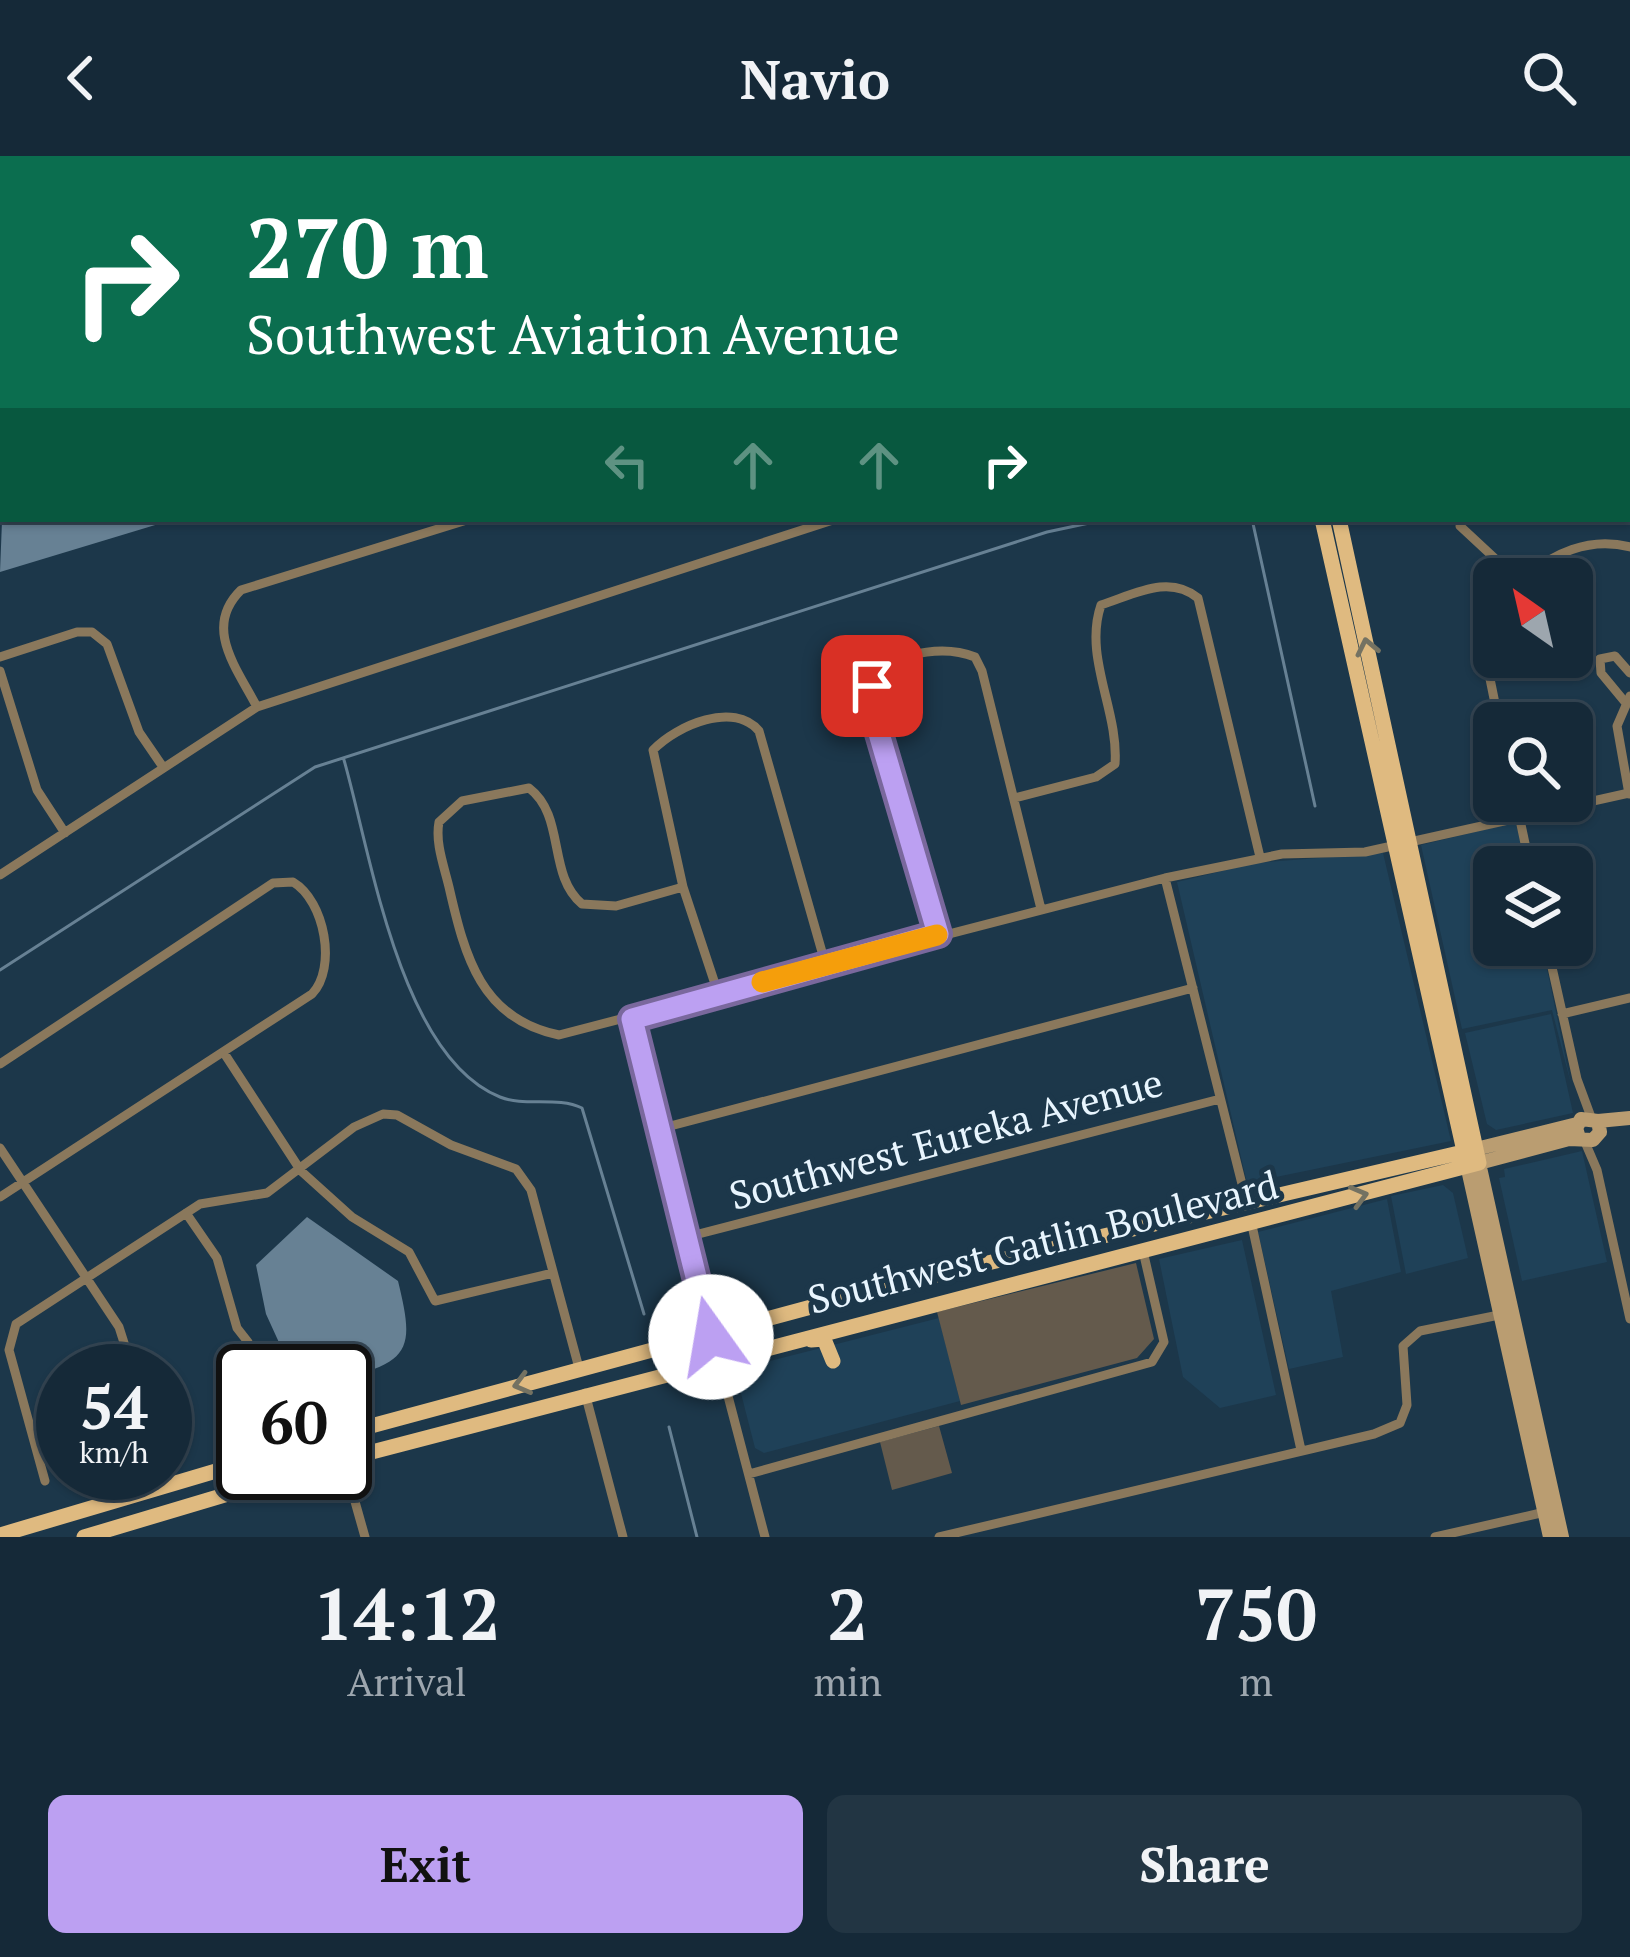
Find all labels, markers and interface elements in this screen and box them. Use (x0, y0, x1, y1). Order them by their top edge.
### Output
text: Navio (740, 43, 890, 114)
icon: back (48, 45, 114, 111)
icon: search (1516, 45, 1582, 111)
text: 270 m (246, 191, 489, 302)
icon: right (48, 204, 204, 360)
text: Southwest Aviation Avenue (246, 298, 900, 369)
icon: left (594, 432, 660, 498)
icon: ahead (720, 432, 786, 498)
icon: ahead (846, 432, 912, 498)
icon: right (972, 432, 1038, 498)
north arrow (1473, 558, 1593, 678)
map controls (1473, 558, 1593, 966)
pin (821, 635, 923, 737)
one-way arrow (1355, 637, 1380, 657)
icon: arrive (839, 653, 905, 719)
button: search (1473, 702, 1593, 822)
button: layers (1473, 846, 1593, 966)
street label: Southwest Eureka Avenue (723, 1055, 1168, 1221)
street label: Southwest Gatlin Boulevard (802, 1157, 1283, 1325)
one-way arrow (1349, 1186, 1369, 1211)
position arrow (648, 1274, 774, 1400)
speed limit sign: 60 (216, 1344, 372, 1500)
text: 54 (80, 1367, 148, 1446)
one-way arrow (513, 1369, 533, 1394)
text: km/h (79, 1432, 149, 1472)
text: 14:12 (313, 1565, 500, 1661)
text: 2 (827, 1565, 868, 1661)
text: 750 (1195, 1565, 1317, 1661)
text: Arrival (347, 1655, 466, 1707)
text: min (813, 1655, 882, 1707)
text: m (1239, 1655, 1273, 1707)
button: Exit (48, 1795, 803, 1933)
button: Share (827, 1795, 1582, 1933)

